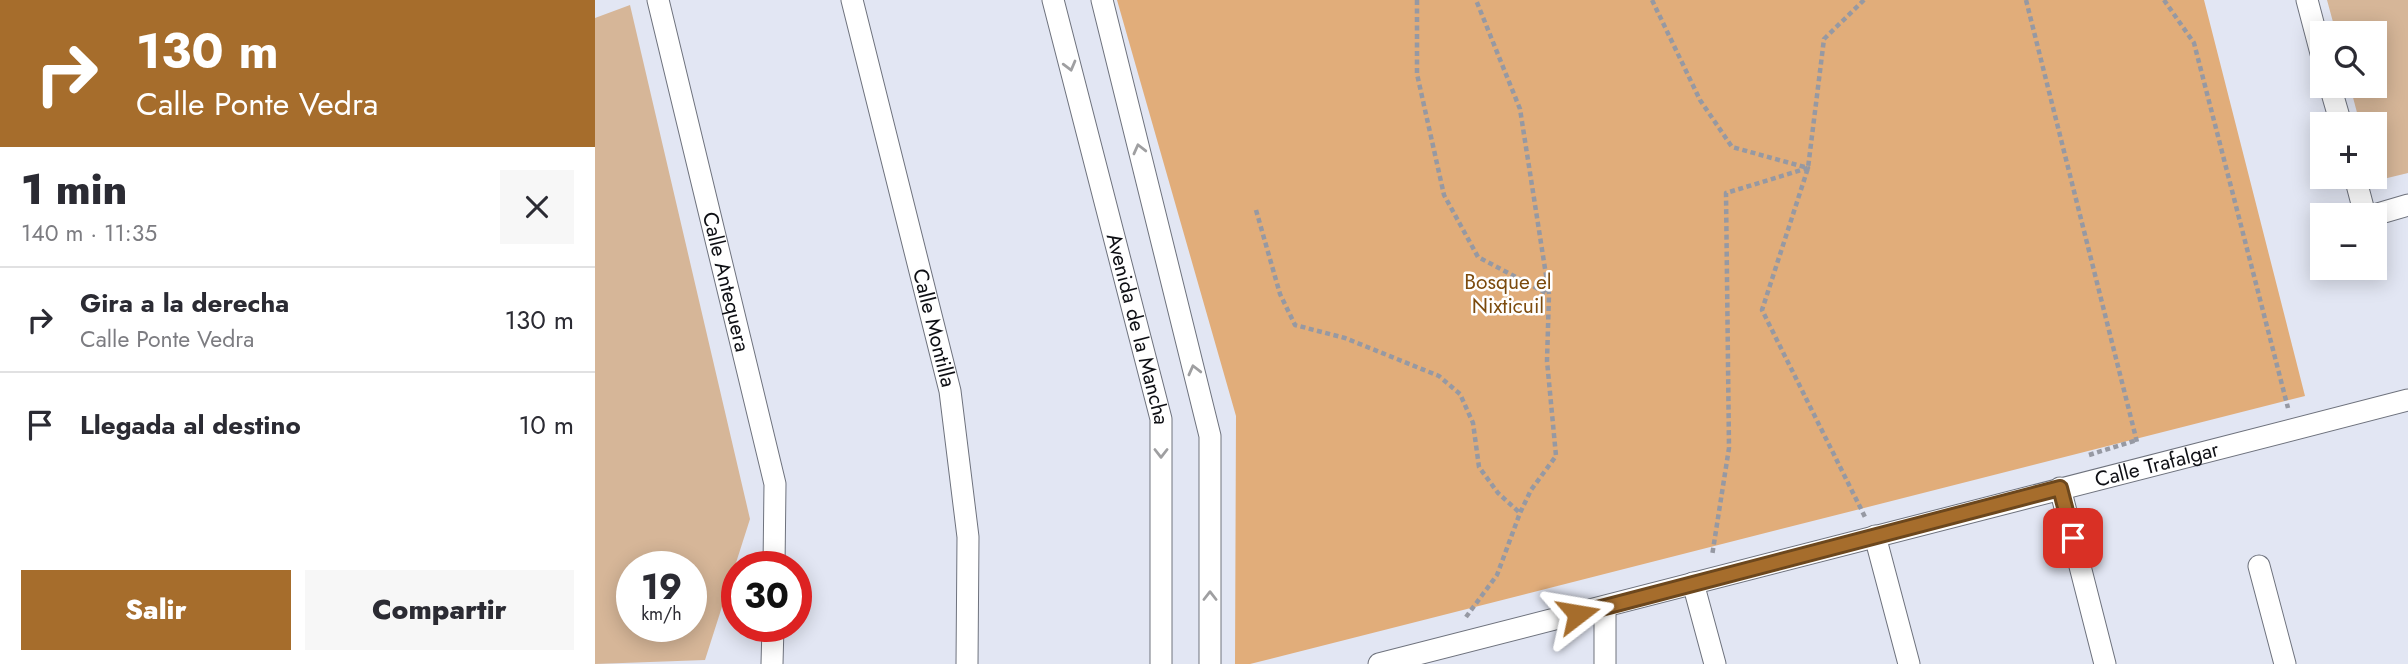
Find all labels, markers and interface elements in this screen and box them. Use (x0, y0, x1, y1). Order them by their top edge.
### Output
text: 130 m (136, 16, 279, 86)
map controls (2310, 21, 2387, 280)
button: search (2310, 21, 2387, 98)
icon: right (21, 28, 112, 119)
one-way arrow (1062, 60, 1076, 72)
text: Calle Ponte Vedra (136, 81, 378, 127)
button: + (2310, 112, 2387, 189)
one-way arrow (1133, 144, 1147, 156)
text: 1 min (21, 159, 127, 220)
button: close (500, 170, 574, 244)
button: − (2310, 203, 2387, 280)
street label: Calle Antequera (695, 209, 758, 355)
text: 140 m · 11:35 (21, 216, 157, 250)
street label: Avenida de la Mancha (1099, 230, 1176, 425)
street label: Calle Montilla (905, 265, 963, 390)
park label: Bosque el Nixticuil (1464, 267, 1552, 321)
text: Gira a la derecha (80, 284, 289, 322)
icon: right (21, 301, 59, 339)
text: 130 m (504, 301, 574, 339)
text: Calle Ponte Vedra (80, 322, 254, 356)
one-way arrow (1188, 364, 1202, 376)
icon: arrive (21, 406, 59, 444)
text: Llegada al destino (80, 406, 301, 444)
text: 10 m (519, 406, 574, 444)
street label: Calle Trafalgar (2092, 434, 2223, 495)
one-way arrow (1153, 449, 1169, 459)
pin (2043, 508, 2103, 568)
icon: arrive (2054, 519, 2092, 557)
speed limit sign: 30 (721, 551, 812, 642)
text: 19 (641, 562, 682, 612)
button: Salir (21, 570, 291, 650)
button: Compartir (305, 570, 574, 650)
position arrow (1541, 577, 1615, 651)
one-way arrow (1202, 590, 1218, 601)
text: km/h (641, 601, 682, 627)

